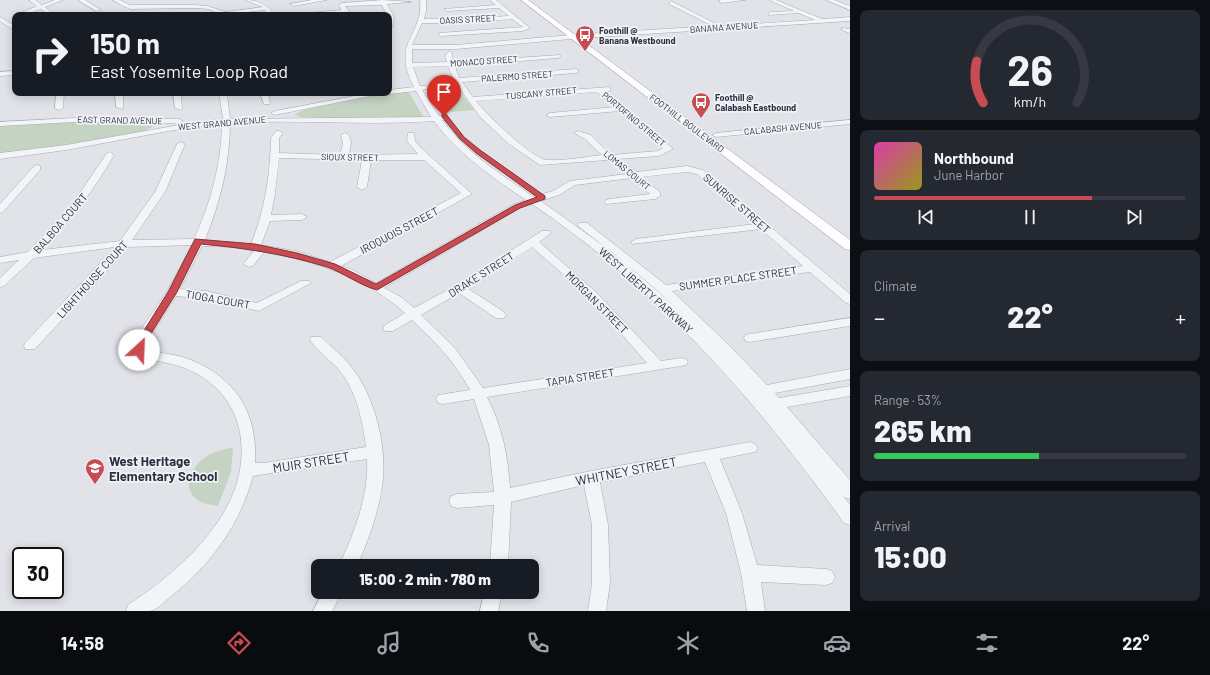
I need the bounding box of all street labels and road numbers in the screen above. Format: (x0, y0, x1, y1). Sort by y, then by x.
street label: OASIS STREET (439, 12, 497, 26)
street label: BANANA AVENUE (689, 19, 759, 35)
street label: MONACO STREET (450, 53, 518, 69)
street label: PALERMO STREET (481, 68, 553, 84)
street label: TUSCANY STREET (505, 84, 577, 102)
street label: PORTOFINO STREET (600, 89, 668, 149)
street label: FOOTHILL BOULEVARD (648, 91, 726, 155)
street label: EAST GRAND AVENUE (77, 114, 163, 126)
street label: WEST GRAND AVENUE (178, 114, 266, 132)
street label: CALABASH AVENUE (743, 119, 823, 137)
street label: LOMAS COURT (601, 148, 653, 192)
street label: SIOUX STREET (321, 151, 379, 163)
street label: SUNRISE STREET (701, 170, 773, 236)
street label: BALBOA COURT (30, 190, 90, 256)
street label: IROQUOIS STREET (358, 204, 440, 256)
street label: LIGHTHOUSE COURT (54, 238, 130, 320)
street label: WEST LIBERTY PARKWAY (596, 244, 696, 336)
street label: DRAKE STREET (446, 249, 516, 299)
street label: SUMMER PLACE STREET (678, 263, 798, 293)
street label: MORGAN STREET (563, 268, 631, 336)
street label: TIOGA COURT (185, 287, 251, 311)
street label: TAPIA STREET (545, 365, 615, 389)
street label: MUIR STREET (271, 448, 351, 476)
street label: WHITNEY STREET (574, 453, 678, 489)

